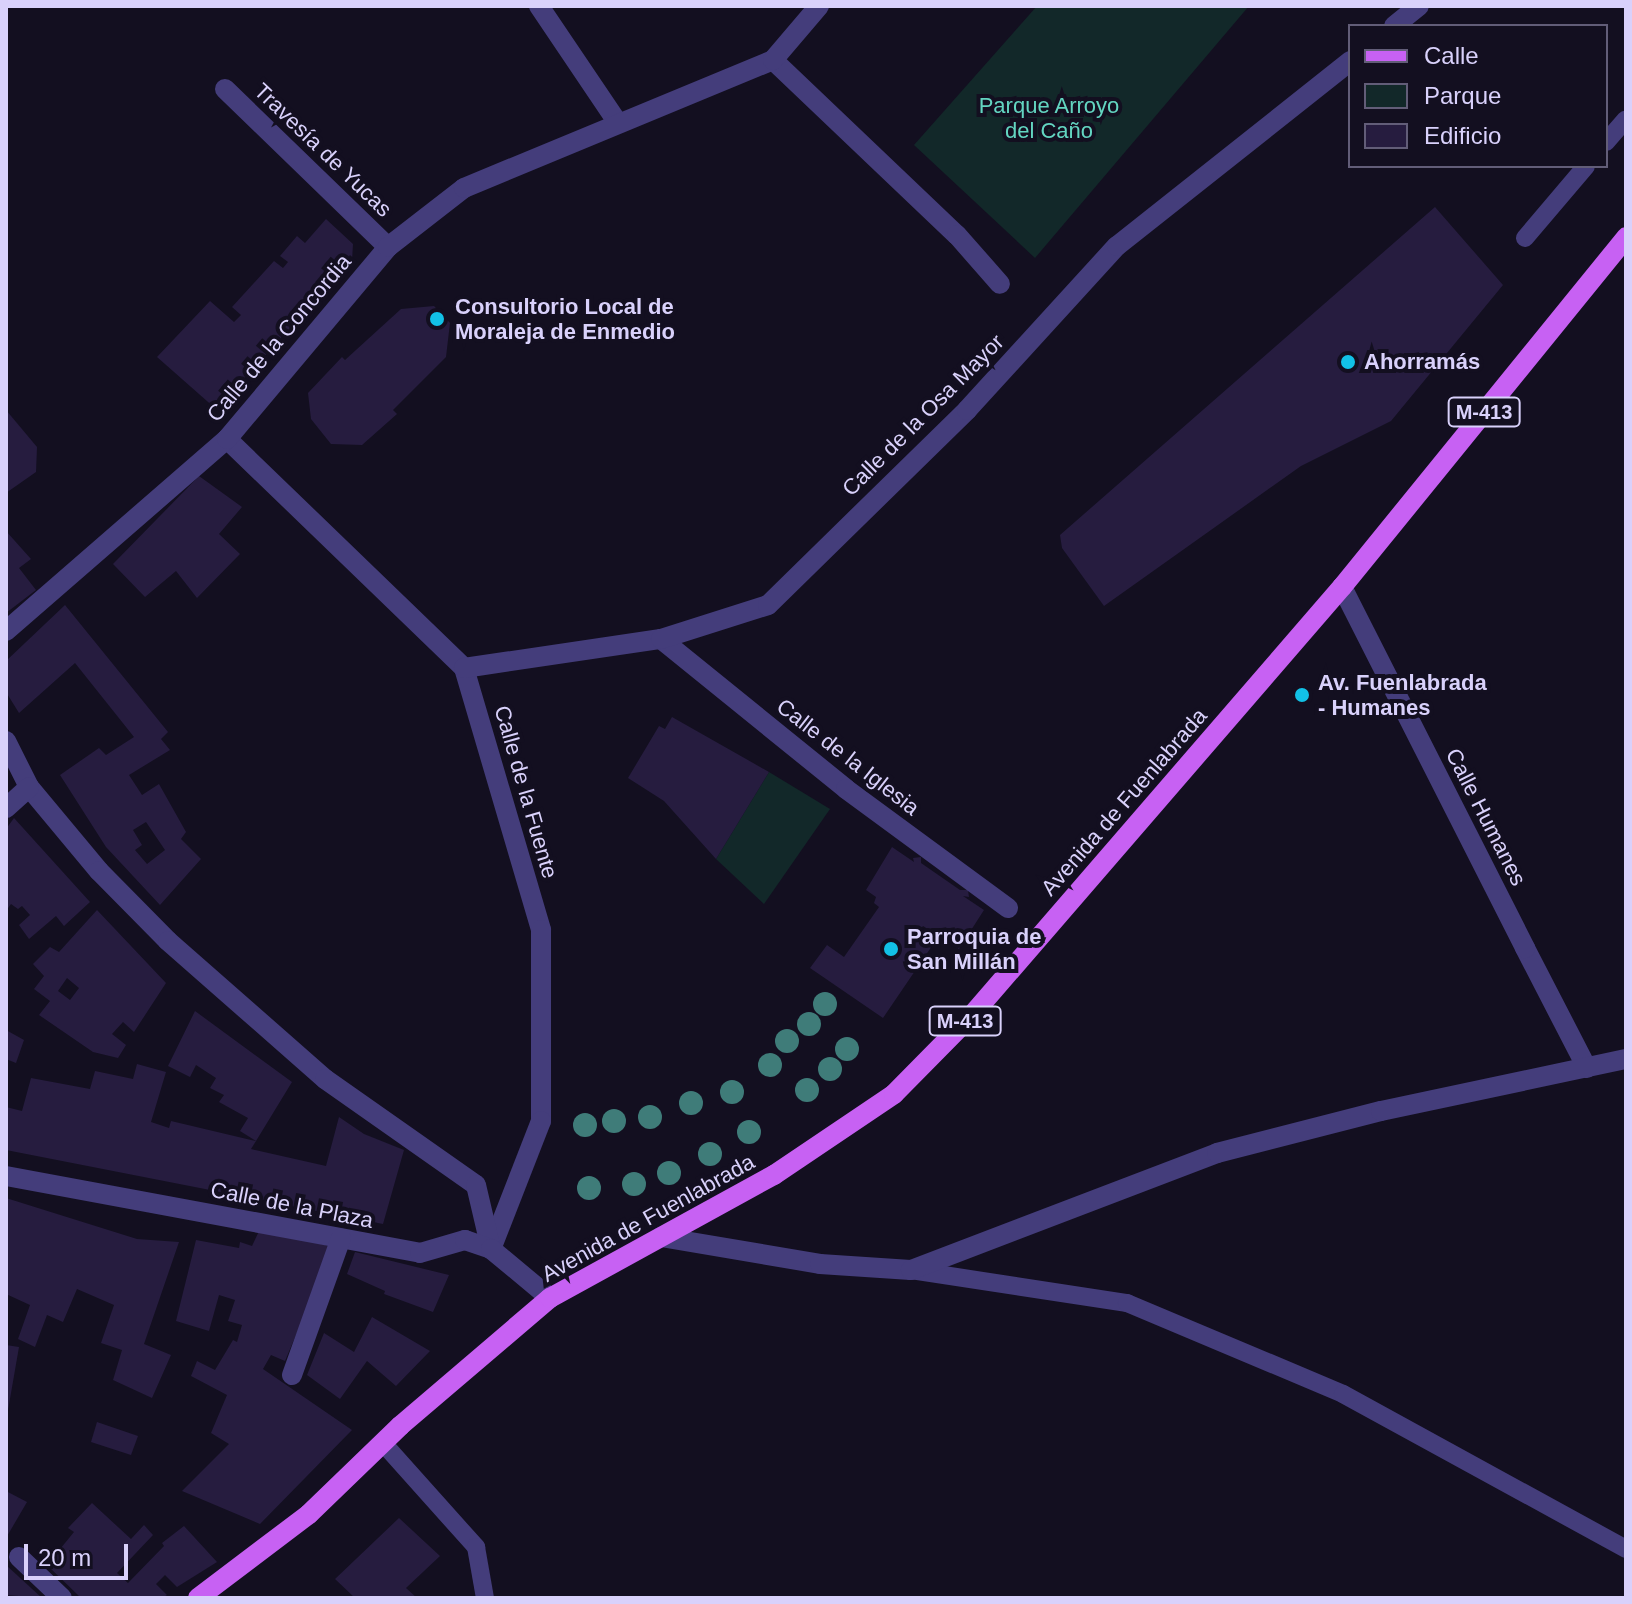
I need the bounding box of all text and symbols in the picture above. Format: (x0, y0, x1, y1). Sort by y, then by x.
legend (1348, 24, 1608, 168)
text: Calle (1424, 42, 1479, 69)
street label: Travesía de Yucas (249, 78, 397, 222)
text: Parque (1424, 82, 1501, 109)
park label: Parque Arroyo del Caño (978, 92, 1120, 144)
text: Edificio (1424, 122, 1501, 149)
street label: Calle de la Concordia (201, 249, 357, 427)
place label: Consultorio Local de Moraleja de Enmedio (455, 293, 675, 344)
marker: Consultorio Local de Moraleja de Enmedio (426, 308, 448, 330)
street label: Calle de la Osa Mayor (837, 329, 1009, 501)
place label: Ahorramás (1364, 349, 1480, 375)
marker: Ahorramás (1339, 353, 1357, 371)
road number: M-413 (1446, 396, 1522, 428)
place label: Av. Fuenlabrada - Humanes (1318, 669, 1487, 720)
marker: Av. Fuenlabrada - Humanes (1293, 686, 1311, 704)
street label: Calle de la Iglesia (771, 693, 925, 821)
street label: Calle de la Fuente (489, 703, 563, 881)
street label: Avenida de Fuenlabrada (1036, 703, 1212, 901)
street label: Calle Humanes (1440, 744, 1532, 890)
place label: Parroquia de San Millán (907, 923, 1041, 974)
marker: Parroquia de San Millán (882, 940, 900, 958)
road number: M-413 (927, 1005, 1003, 1037)
street label: Avenida de Fuenlabrada (537, 1148, 759, 1288)
street label: Calle de la Plaza (208, 1176, 376, 1234)
scale bar (28, 1528, 132, 1578)
text: 20 m (38, 1544, 91, 1571)

